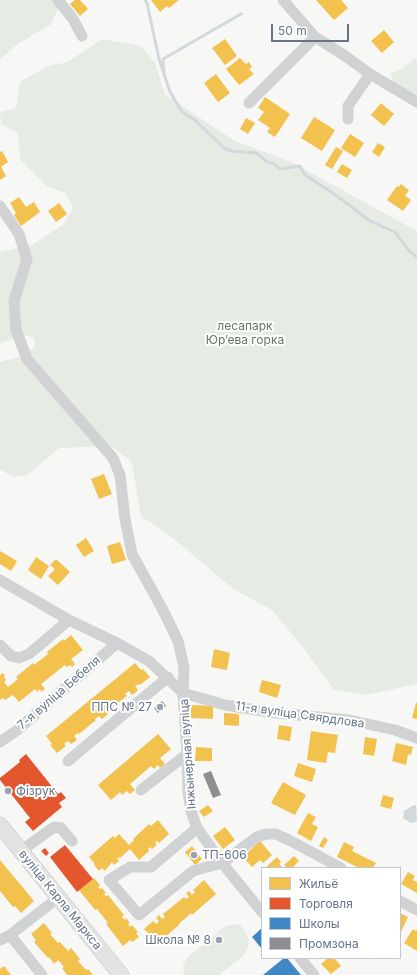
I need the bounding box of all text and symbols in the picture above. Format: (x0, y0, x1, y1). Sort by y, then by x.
scale bar (273, 16, 351, 42)
text: 50 m (278, 23, 307, 38)
park label: лесапарк Юрʼева горка (206, 319, 284, 347)
street label: 7-я вуліца Бебеля (15, 653, 103, 733)
street label: Інжынерная вуліца (177, 698, 199, 810)
street label: 11-я вуліца Свярдлова (235, 699, 365, 731)
place label: ППС № 27 (91, 700, 152, 714)
marker: ППС № 27 (155, 702, 165, 712)
place label: Фізрук (16, 784, 55, 798)
marker: Фізрук (3, 786, 13, 796)
street label: вуліца Карла Маркса (15, 847, 105, 953)
place label: ТП-606 (202, 848, 247, 862)
marker: ТП-606 (189, 850, 199, 860)
legend (261, 867, 401, 959)
text: Жильё (299, 876, 338, 891)
text: Торговля (299, 896, 353, 911)
text: Школы (299, 916, 340, 931)
place label: Школа № 8 (145, 933, 211, 947)
marker: Школа № 8 (214, 935, 224, 945)
text: Промзона (299, 936, 359, 951)

